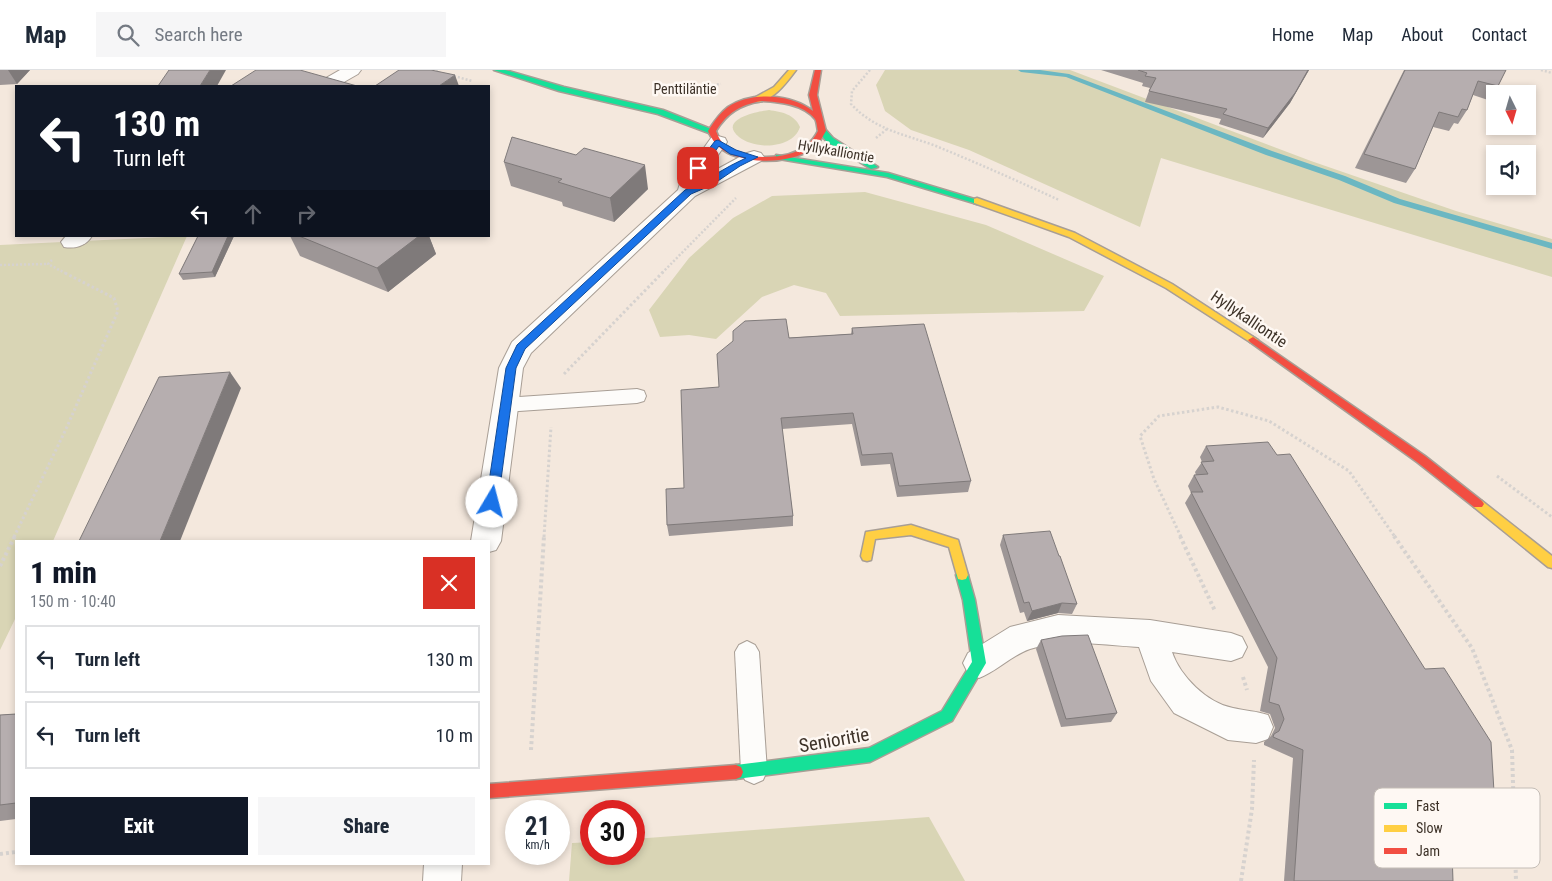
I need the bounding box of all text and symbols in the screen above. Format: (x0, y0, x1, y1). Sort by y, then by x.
search box (96, 12, 446, 57)
text: Map (25, 21, 66, 49)
icon: search (114, 21, 142, 49)
text: Search here (154, 23, 243, 46)
text: Home (1272, 24, 1314, 45)
text: Map (1342, 24, 1373, 45)
text: About (1401, 24, 1443, 45)
text: Contact (1471, 24, 1527, 45)
street label: Penttiläntie (653, 81, 717, 97)
north arrow (1486, 85, 1536, 135)
map controls (1486, 85, 1536, 195)
text: 130 m (113, 104, 200, 145)
icon: left (30, 105, 95, 170)
street label: Hyllykalliontie (797, 136, 876, 166)
button: sound (1486, 145, 1536, 195)
text: Turn left (113, 146, 185, 171)
pin (677, 147, 719, 189)
icon: arrive (684, 154, 712, 182)
icon: left (186, 200, 214, 228)
icon: ahead (239, 200, 267, 228)
icon: right (292, 200, 320, 228)
street label: Hyllykalliontie (1207, 286, 1291, 352)
position arrow (465, 475, 517, 527)
text: 1 min (30, 555, 97, 590)
button: close (423, 557, 475, 609)
text: 150 m · 10:40 (30, 592, 116, 611)
icon: left (32, 645, 60, 673)
text: Turn left (75, 648, 140, 671)
text: 130 m (426, 648, 473, 671)
icon: left (32, 721, 60, 749)
street label: Senioritie (797, 723, 871, 757)
text: Turn left (75, 724, 140, 747)
text: 10 m (436, 724, 473, 747)
legend (1374, 788, 1540, 868)
button: Exit (30, 797, 248, 855)
button: Share (258, 797, 475, 855)
text: Fast (1416, 798, 1440, 814)
speed limit sign: 30 (580, 800, 645, 865)
text: 21 (525, 812, 550, 841)
text: Slow (1416, 820, 1443, 836)
text: km/h (525, 838, 550, 852)
text: Jam (1416, 843, 1440, 859)

